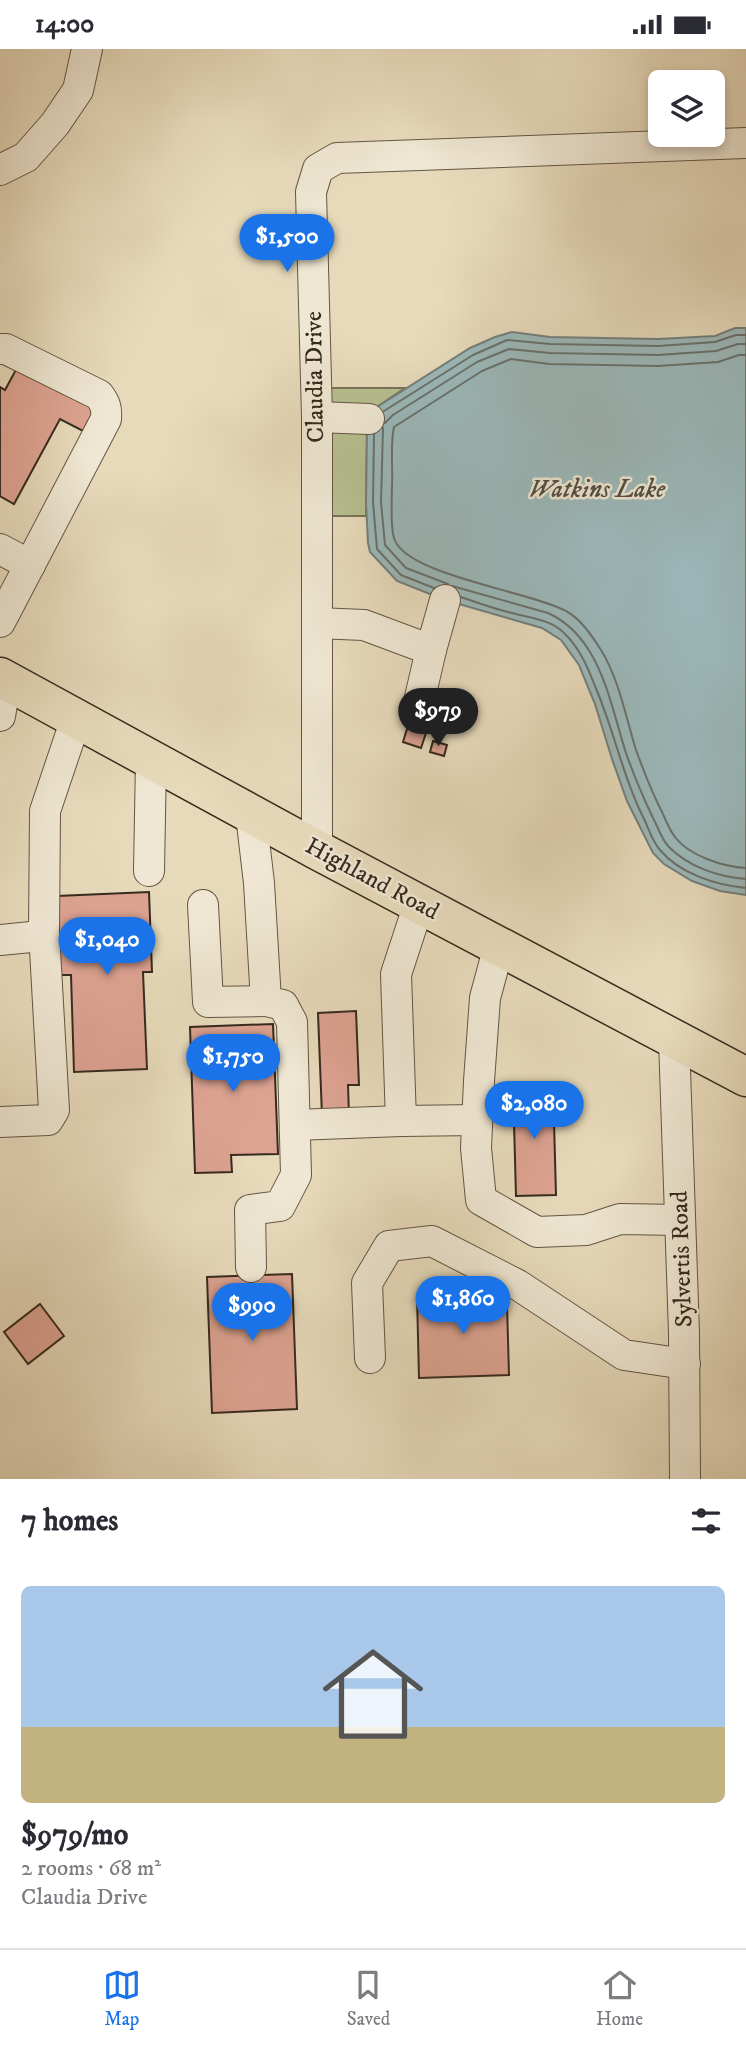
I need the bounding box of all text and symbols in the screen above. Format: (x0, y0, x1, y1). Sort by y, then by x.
text: 14:00 (35, 8, 94, 41)
map controls (648, 70, 725, 147)
button: layers (648, 70, 725, 147)
pin: $1,500 (230, 215, 344, 274)
text: $1,500 (255, 222, 319, 251)
street label: Claudia Drive (299, 311, 331, 443)
water label: Watkins Lake (529, 473, 666, 506)
pin: $979 (397, 689, 479, 748)
text: $979 (414, 696, 462, 725)
street label: Highland Road (300, 831, 444, 927)
pin: $1,040 (50, 918, 164, 977)
text: $1,040 (74, 925, 140, 954)
pin: $1,750 (176, 1035, 290, 1094)
text: $1,750 (202, 1042, 264, 1071)
pin: $2,080 (477, 1081, 591, 1141)
text: $2,080 (501, 1089, 567, 1118)
street label: Sylvertis Road (665, 1190, 699, 1328)
pin: $1,860 (406, 1277, 520, 1336)
pin: $990 (211, 1283, 293, 1343)
text: $1,860 (431, 1284, 495, 1313)
text: $990 (228, 1291, 276, 1320)
icon: filters (687, 1502, 725, 1540)
text: 7 homes (21, 1503, 118, 1540)
icon: home (310, 1631, 436, 1757)
text: $979/mo (21, 1817, 128, 1854)
text: 2 rooms · 68 m² (21, 1854, 161, 1883)
text: Claudia Drive (21, 1883, 147, 1912)
tab: Map (103, 1966, 141, 2031)
tab: Saved (347, 1966, 390, 2031)
tab: Home (596, 1966, 643, 2031)

